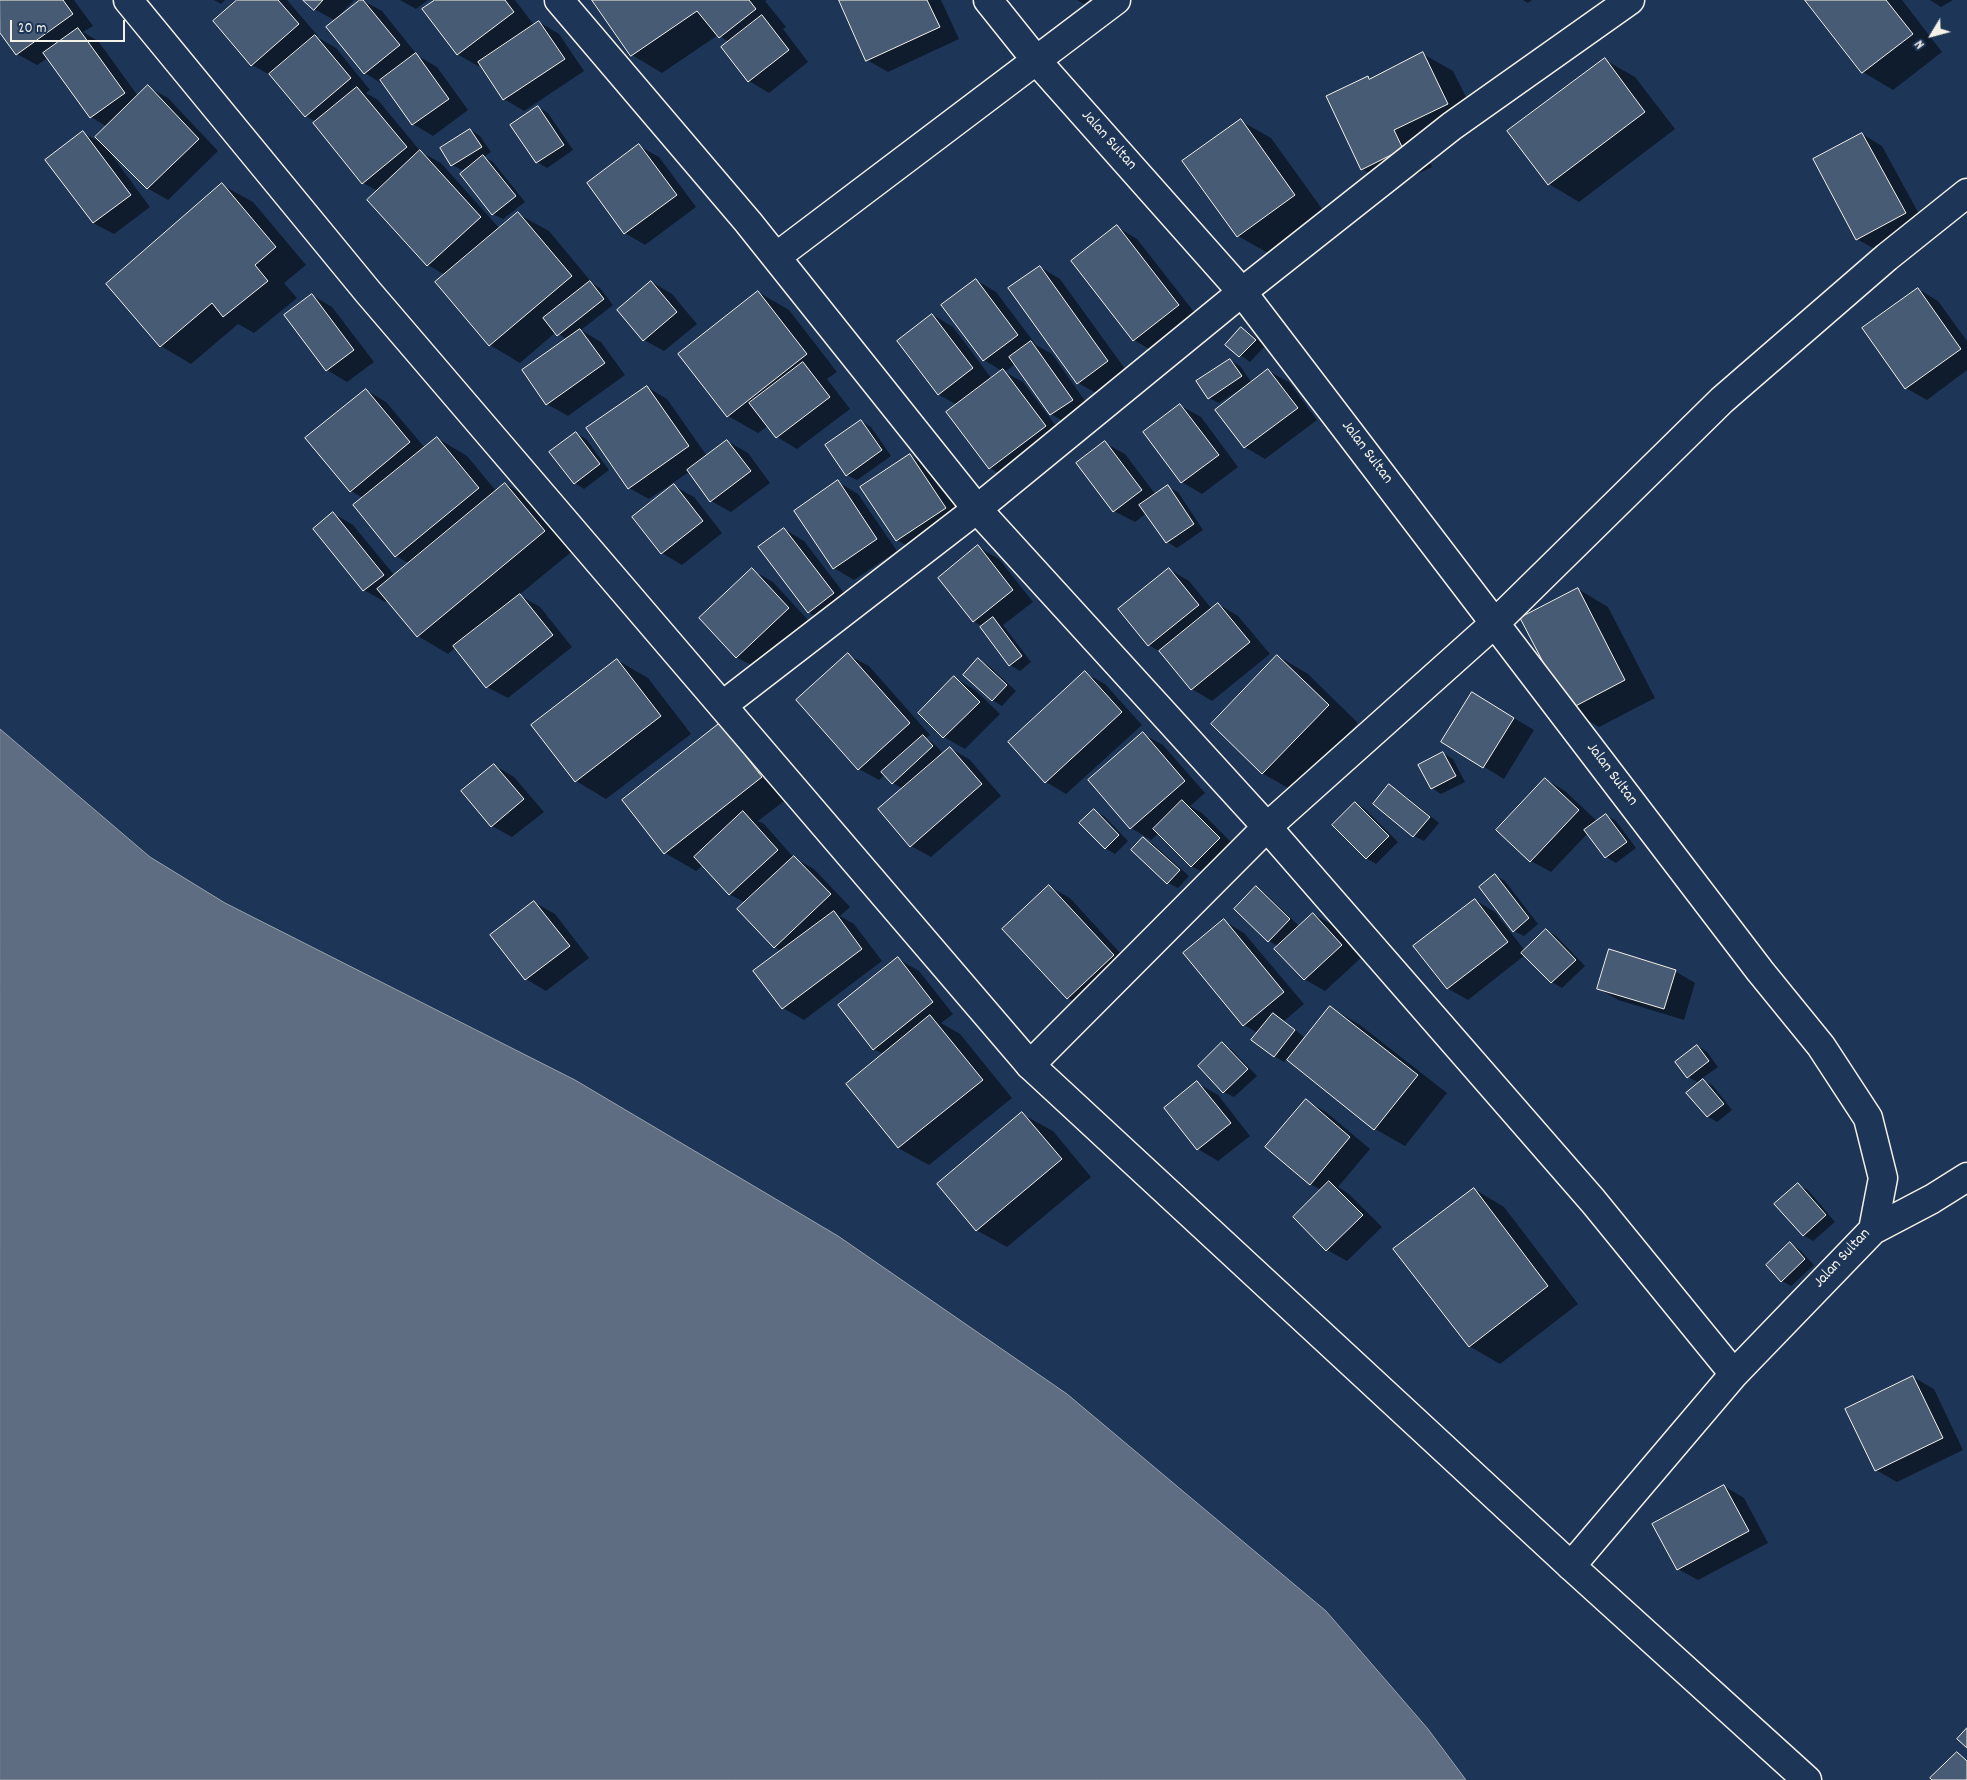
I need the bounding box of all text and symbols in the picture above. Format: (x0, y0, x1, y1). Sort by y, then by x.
scale bar (12, 10, 128, 42)
north arrow (1907, 10, 1957, 60)
text: 20 m (18, 18, 46, 40)
text: N (1910, 35, 1930, 53)
street label: Jalan Sultan (1076, 107, 1140, 175)
street label: Jalan Sultan (1336, 418, 1396, 488)
street label: Jalan Sultan (1581, 740, 1641, 810)
street label: Jalan Sultan (1811, 1225, 1875, 1293)

